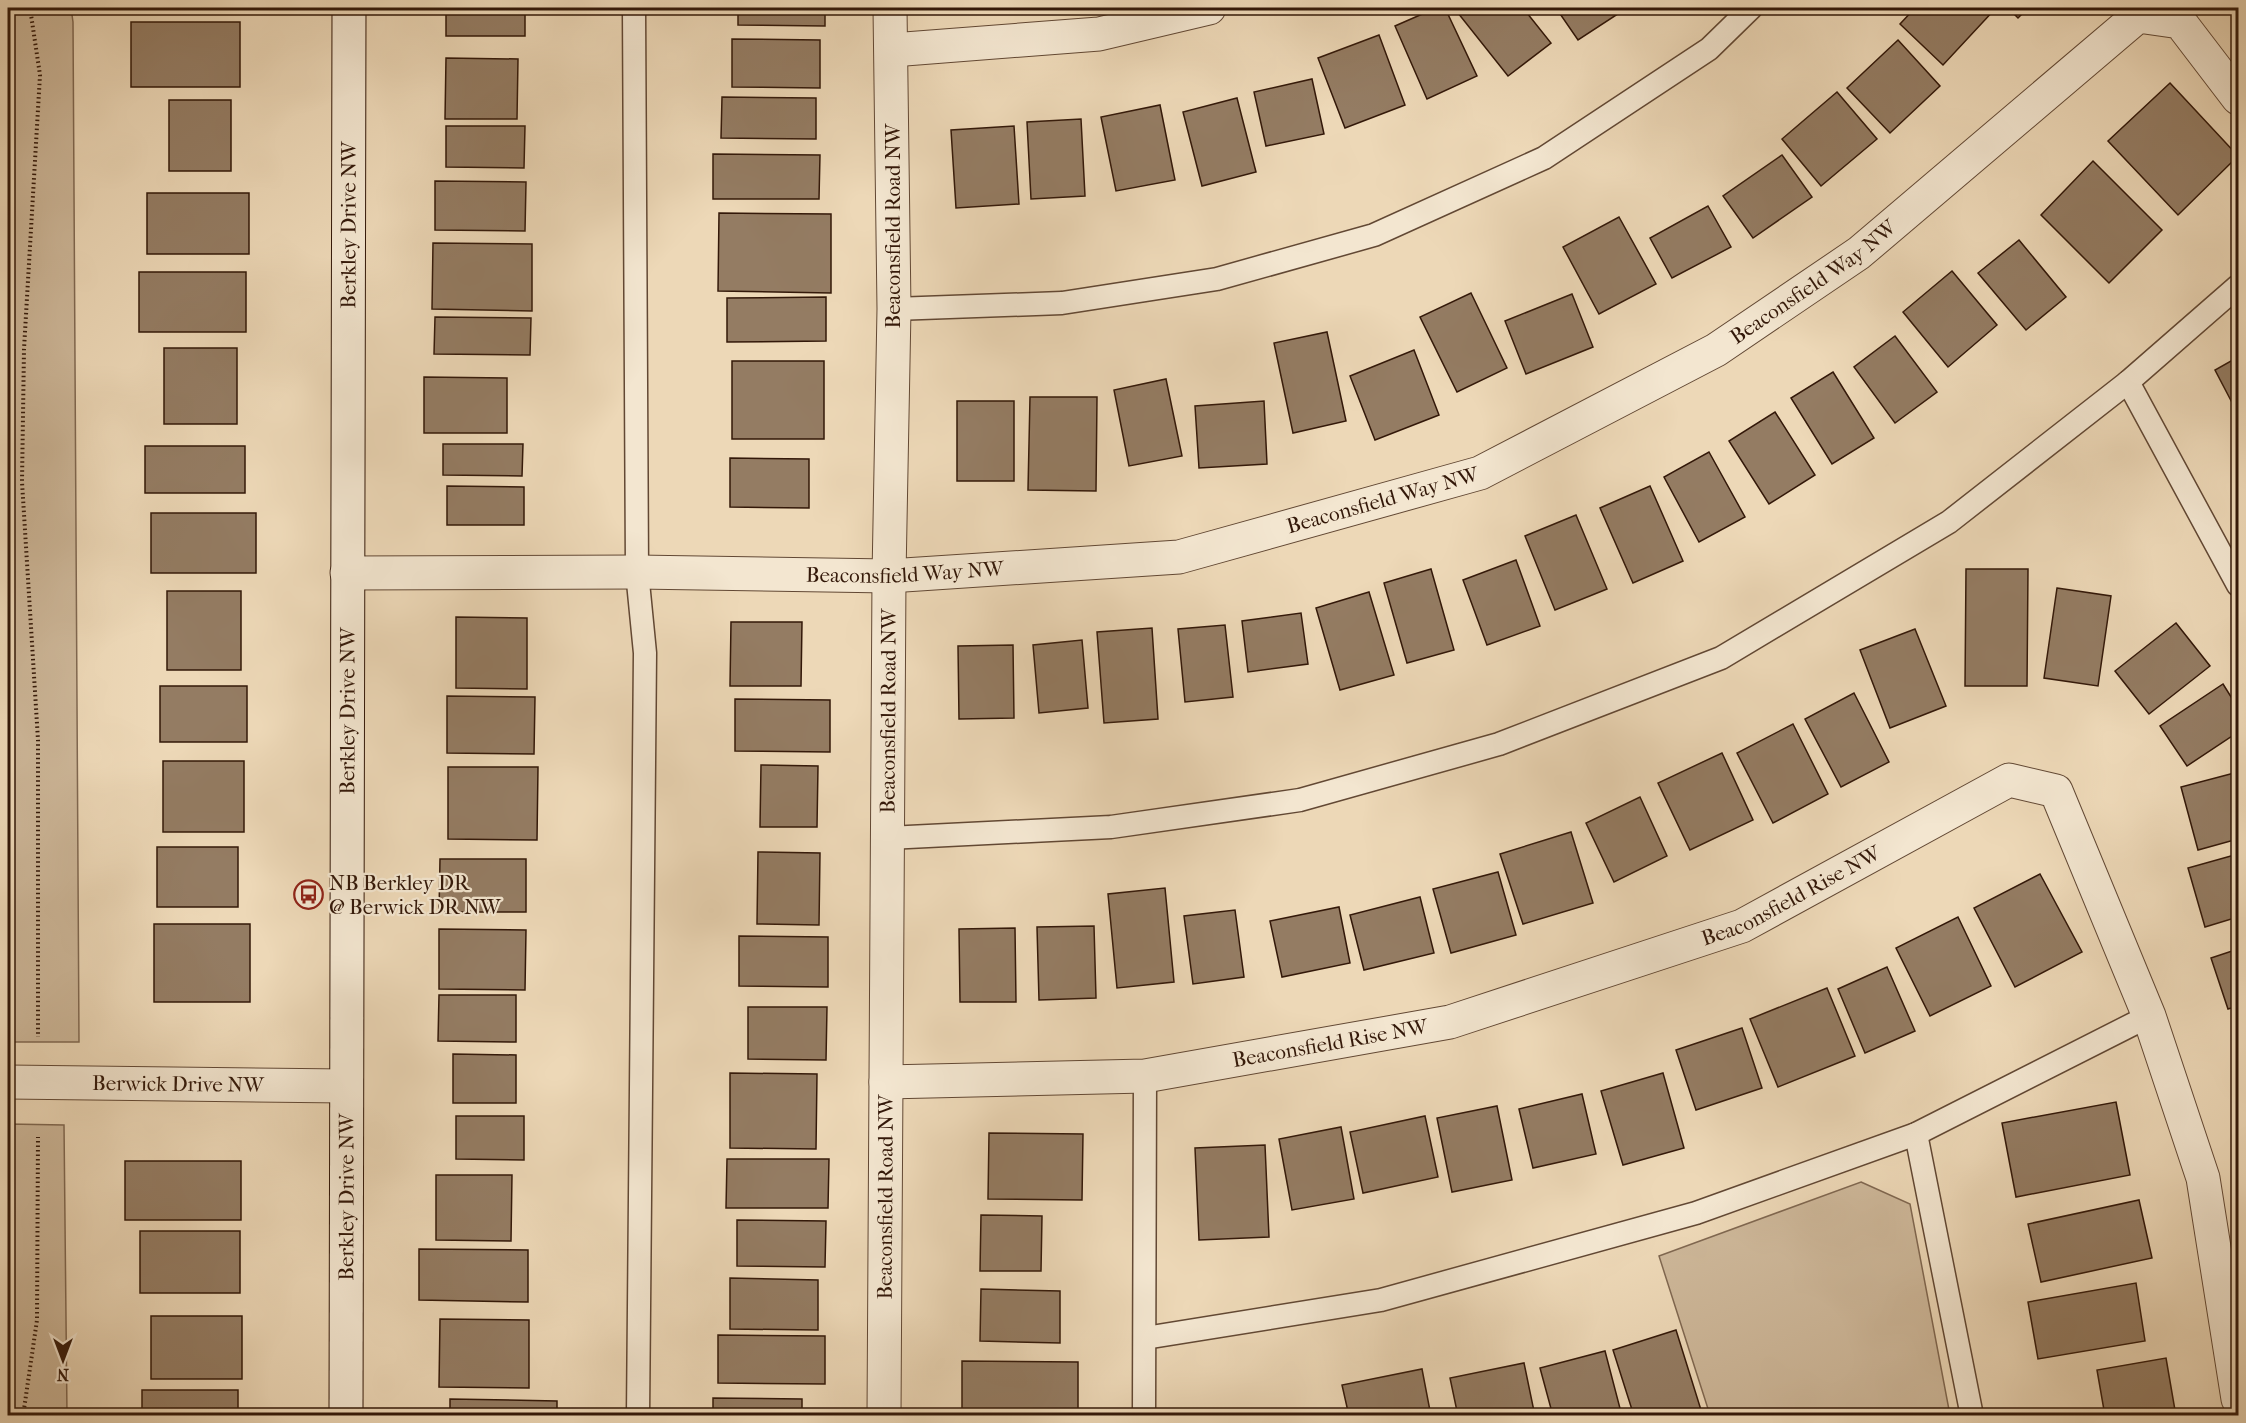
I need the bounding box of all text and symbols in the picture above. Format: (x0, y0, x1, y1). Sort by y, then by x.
street label: Beaconsfield Road NW (881, 122, 905, 328)
street label: Berkley Drive NW (336, 140, 361, 309)
street label: Beaconsfield Way NW (1726, 214, 1902, 349)
street label: Beaconsfield Way NW (1284, 462, 1482, 538)
street label: Beaconsfield Way NW (806, 556, 1006, 588)
street label: Beaconsfield Road NW (876, 607, 901, 814)
street label: Berkley Drive NW (335, 626, 360, 795)
street label: Beaconsfield Rise NW (1698, 840, 1886, 951)
place label: NB Berkley DR @ Berwick DR NW (329, 871, 502, 919)
bus stop icon: NB Berkley DR @ Berwick DR NW (292, 879, 324, 911)
street label: Beaconsfield Rise NW (1231, 1014, 1431, 1072)
street label: Berwick Drive NW (92, 1071, 265, 1097)
street label: Beaconsfield Road NW (873, 1093, 898, 1300)
street label: Berkley Drive NW (334, 1112, 359, 1281)
north arrow (33, 1330, 93, 1390)
text: N (56, 1365, 69, 1384)

